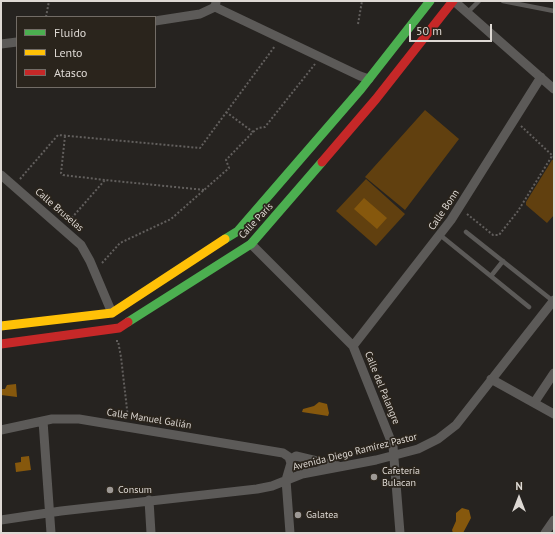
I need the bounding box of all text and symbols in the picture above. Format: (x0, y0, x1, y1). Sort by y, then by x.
legend (16, 16, 156, 88)
scale bar (411, 16, 494, 42)
text: 50 m (416, 23, 442, 38)
text: Fluido (54, 25, 86, 40)
text: Lento (54, 45, 83, 60)
text: Atasco (54, 65, 87, 80)
street label: Calle Bruselas (32, 186, 86, 234)
street label: Calle Bonn (426, 187, 462, 233)
street label: Calle París (236, 201, 276, 241)
street label: Calle del Palangre (362, 350, 402, 426)
street label: Calle Manuel Galián (106, 406, 192, 432)
street label: Avenida Diego Ramírez Pastor (292, 431, 418, 473)
place label: Cafetería Bulacan (382, 465, 420, 488)
marker: Cafetería Bulacan (369, 472, 379, 482)
north arrow (499, 478, 539, 518)
text: N (515, 479, 523, 493)
place label: Consum (118, 484, 152, 496)
marker: Consum (105, 485, 115, 495)
place label: Galatea (306, 509, 338, 521)
marker: Galatea (293, 510, 303, 520)

